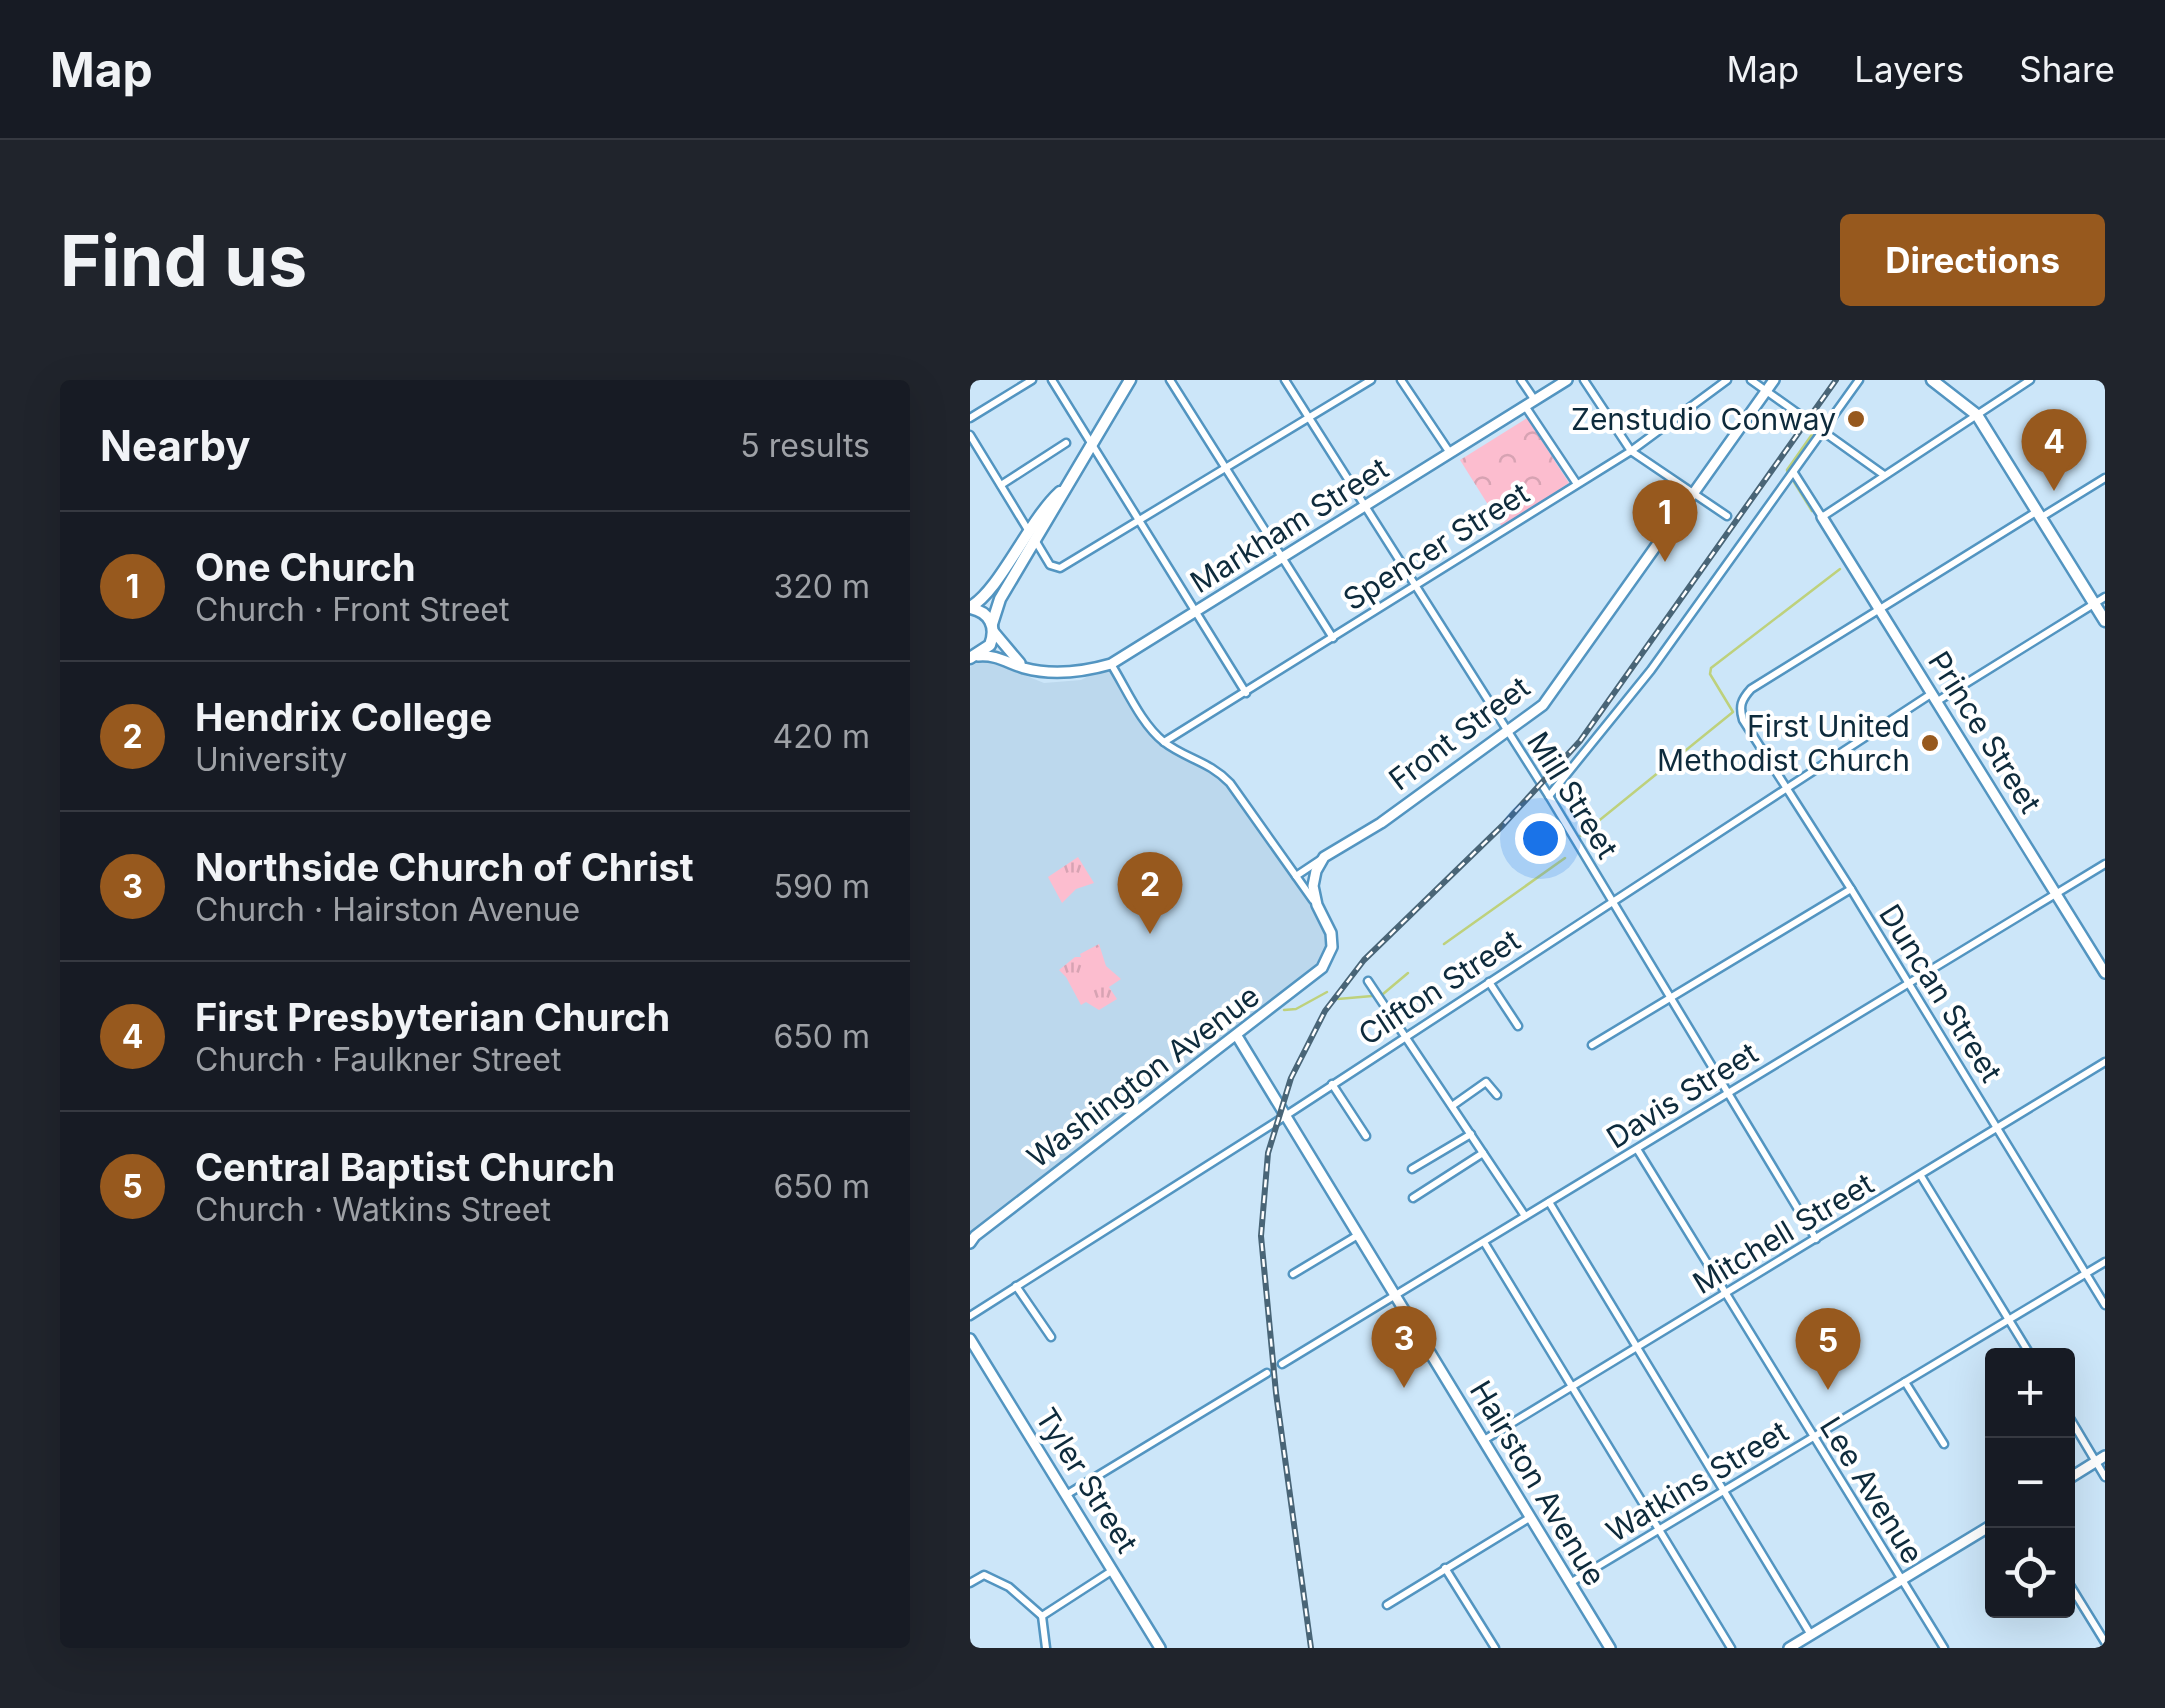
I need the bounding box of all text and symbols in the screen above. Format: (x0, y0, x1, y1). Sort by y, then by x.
text: Map (50, 40, 153, 99)
text: Map (1727, 48, 1799, 90)
text: Layers (1854, 48, 1964, 90)
text: Share (2019, 48, 2115, 90)
button: Directions (1840, 214, 2105, 306)
text: Find us (60, 218, 307, 303)
place label: Zenstudio Conway (1571, 401, 1836, 437)
marker: Zenstudio Conway (1845, 408, 1867, 430)
pin: 4 (2022, 408, 2086, 491)
text: Nearby (100, 420, 251, 471)
text: 5 results (740, 426, 870, 465)
street label: Markham Street (1184, 450, 1395, 600)
street label: Spencer Street (1337, 475, 1536, 617)
pin: 1 (1632, 480, 1698, 562)
text: One Church (195, 544, 416, 590)
text: 1 (126, 567, 139, 606)
text: 320 m (774, 567, 870, 606)
text: Church · Front Street (195, 590, 509, 629)
street label: Prince Street (1921, 645, 2049, 820)
street label: Front Street (1382, 668, 1536, 797)
text: Hendrix College (195, 694, 492, 740)
place label: First United Methodist Church (1657, 708, 1910, 778)
text: 2 (122, 717, 143, 756)
text: 420 m (773, 717, 870, 756)
street label: Mill Street (1520, 725, 1626, 865)
marker: First United Methodist Church (1919, 732, 1941, 754)
text: University (195, 740, 347, 779)
your location (1515, 813, 1566, 864)
text: Northside Church of Christ (195, 844, 694, 890)
pin: 2 (1118, 852, 1182, 934)
text: 3 (122, 867, 143, 906)
text: 590 m (773, 867, 870, 906)
text: Church · Hairston Avenue (195, 890, 580, 929)
street label: Duncan Street (1872, 898, 2010, 1088)
street label: Clifton Street (1352, 921, 1526, 1052)
street label: Washington Avenue (1020, 977, 1266, 1175)
text: First Presbyterian Church (195, 994, 670, 1040)
text: 4 (122, 1017, 143, 1056)
text: 650 m (773, 1017, 870, 1056)
street label: Davis Street (1600, 1034, 1764, 1156)
text: Church · Faulkner Street (195, 1040, 561, 1079)
text: Central Baptist Church (195, 1144, 615, 1190)
street label: Mitchell Street (1686, 1165, 1880, 1301)
text: 5 (122, 1167, 143, 1206)
text: 650 m (773, 1167, 870, 1206)
text: Church · Watkins Street (195, 1190, 551, 1229)
pin: 3 (1372, 1306, 1436, 1388)
pin: 5 (1796, 1308, 1860, 1390)
map controls (1985, 1348, 2075, 1618)
button: + (1985, 1348, 2075, 1438)
street label: Hairston Avenue (1463, 1374, 1613, 1592)
street label: Tyler Street (1028, 1401, 1146, 1559)
street label: Lee Avenue (1813, 1410, 1931, 1570)
street label: Watkins Street (1600, 1413, 1794, 1549)
button: − (1985, 1438, 2075, 1528)
button: locate (1985, 1528, 2075, 1618)

